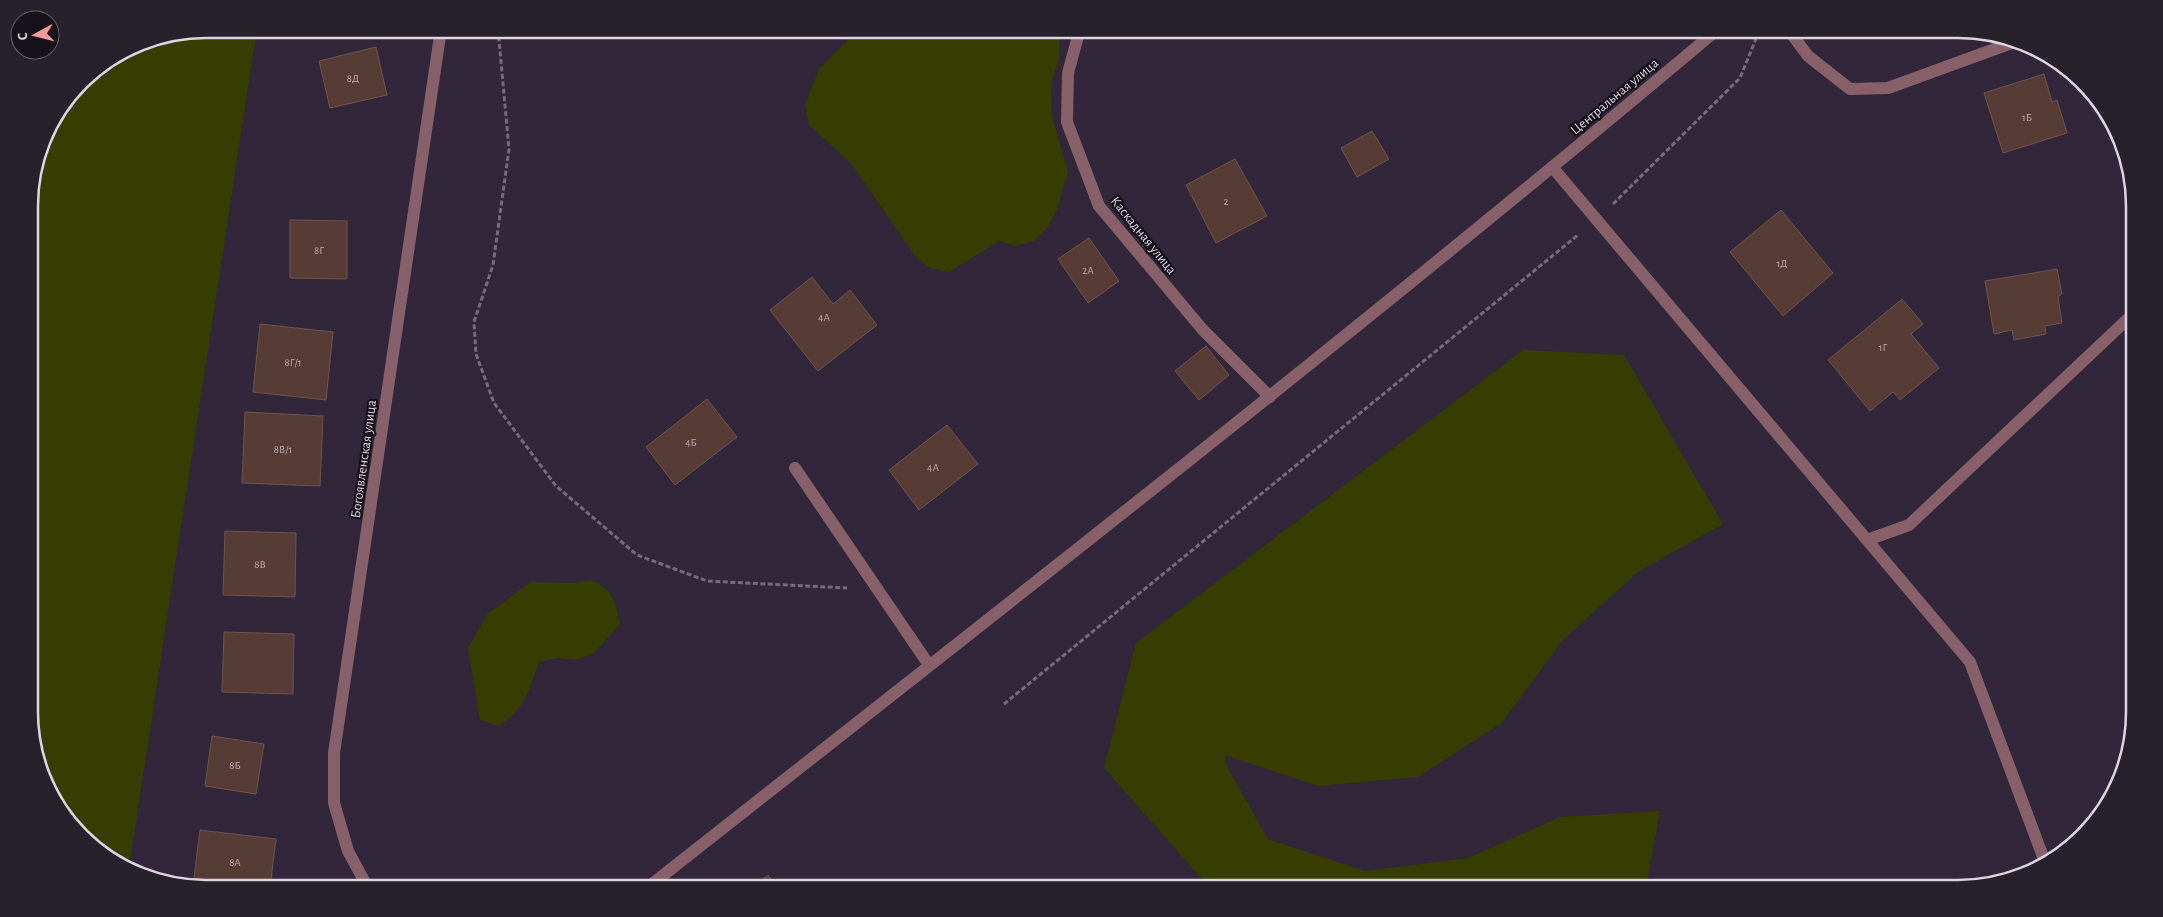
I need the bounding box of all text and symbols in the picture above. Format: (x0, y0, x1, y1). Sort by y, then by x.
north arrow (10, 10, 60, 60)
text: С (16, 32, 31, 41)
street label: Центральная улица (1568, 56, 1662, 138)
house number: 8Д (347, 73, 359, 84)
house number: 1Б (2022, 112, 2032, 123)
street label: Каскадная улица (1108, 194, 1179, 278)
house number: 2 (1223, 196, 1229, 207)
house number: 8Г (314, 245, 324, 256)
house number: 1Д (1777, 258, 1787, 269)
house number: 2А (1082, 265, 1094, 276)
house number: 4А (818, 312, 830, 323)
house number: 1Г (1879, 342, 1887, 353)
house number: 8Г/1 (284, 357, 302, 368)
street label: Богоявленская улица (349, 399, 379, 519)
house number: 4Б (685, 437, 697, 448)
house number: 8В/1 (274, 444, 292, 455)
house number: 4А (927, 462, 939, 473)
house number: 8В (254, 559, 266, 570)
house number: 8Б (229, 760, 241, 771)
house number: 8А (229, 857, 241, 868)

